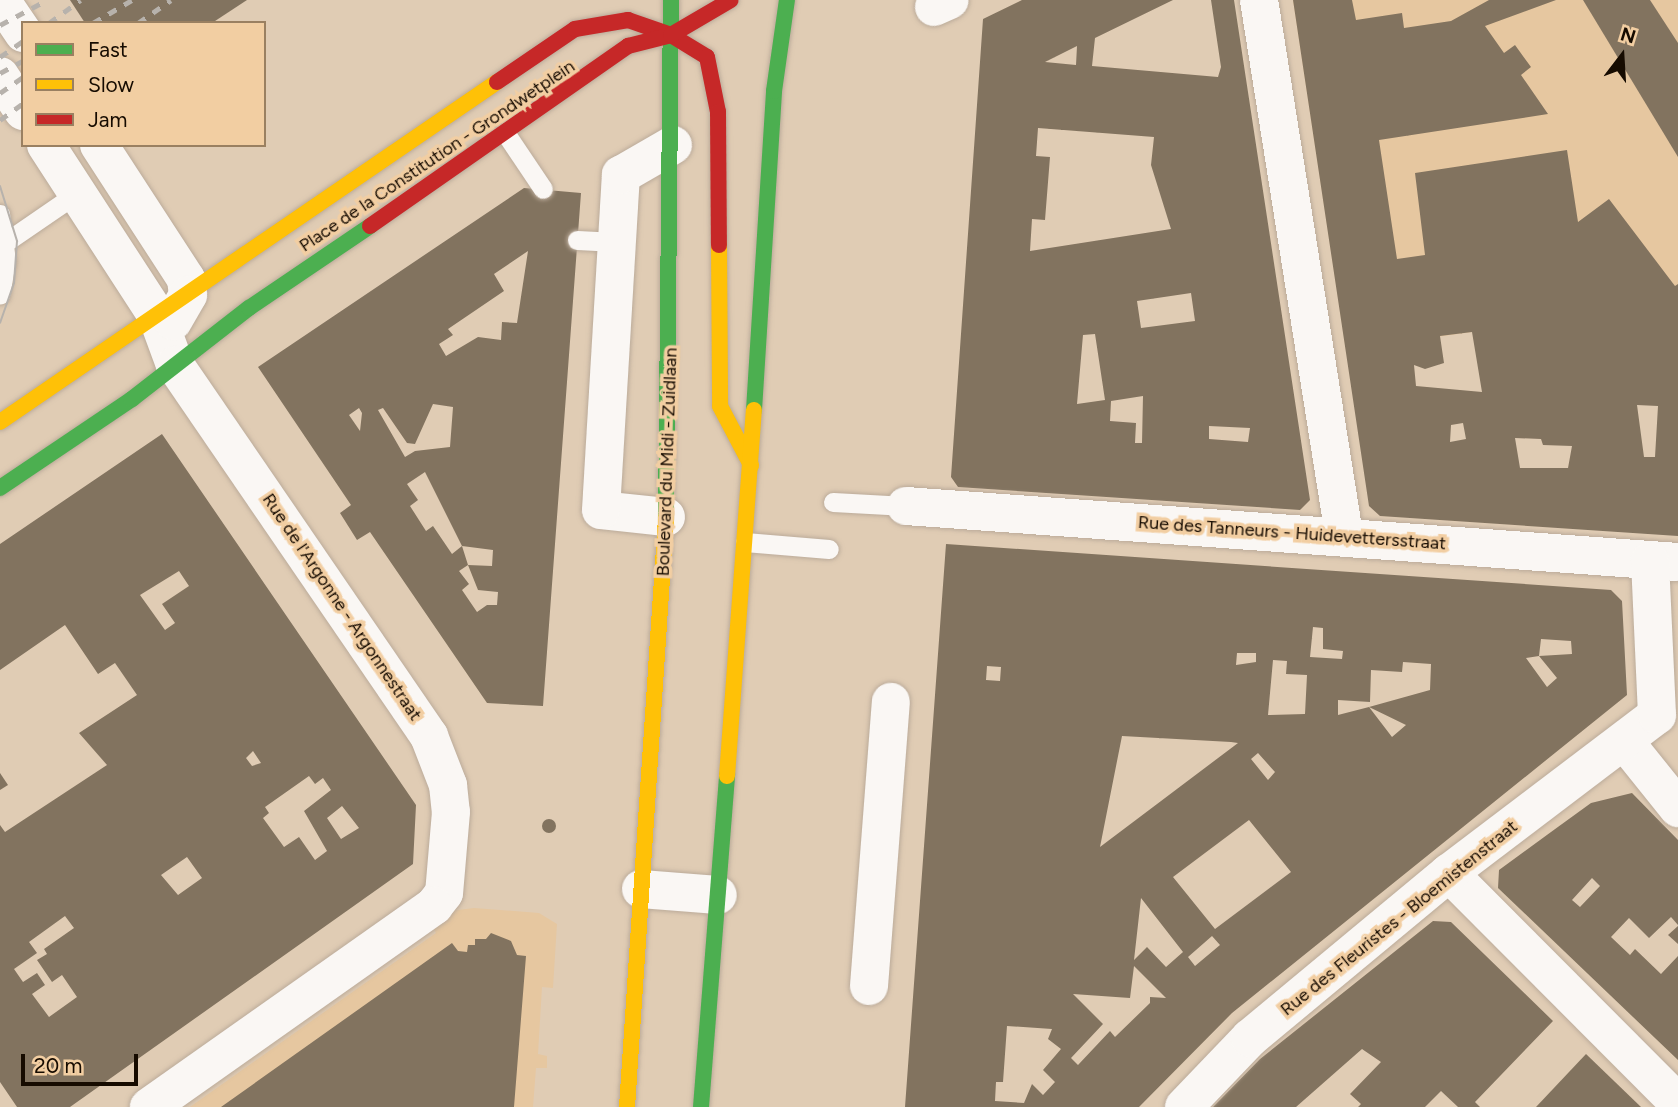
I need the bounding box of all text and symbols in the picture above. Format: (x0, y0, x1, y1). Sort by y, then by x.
legend (21, 21, 266, 147)
north arrow (1587, 21, 1657, 91)
text: N (1618, 22, 1639, 49)
text: Fast (88, 37, 128, 62)
street label: Place de la Constitution - Grondwetplein (295, 55, 579, 257)
text: Slow (88, 72, 134, 97)
text: Jam (88, 107, 127, 132)
street label: Boulevard du Midi - Zuidlaan (652, 347, 682, 577)
street label: Rue de l'Argonne - Argonnestraat (258, 489, 426, 725)
street label: Rue des Tanneurs - Huidevettersstraat (1137, 511, 1447, 555)
street label: Rue des Fleuristes - Bloemistenstraat (1276, 816, 1522, 1020)
scale bar (24, 1040, 142, 1084)
text: 20 m (34, 1053, 82, 1078)

